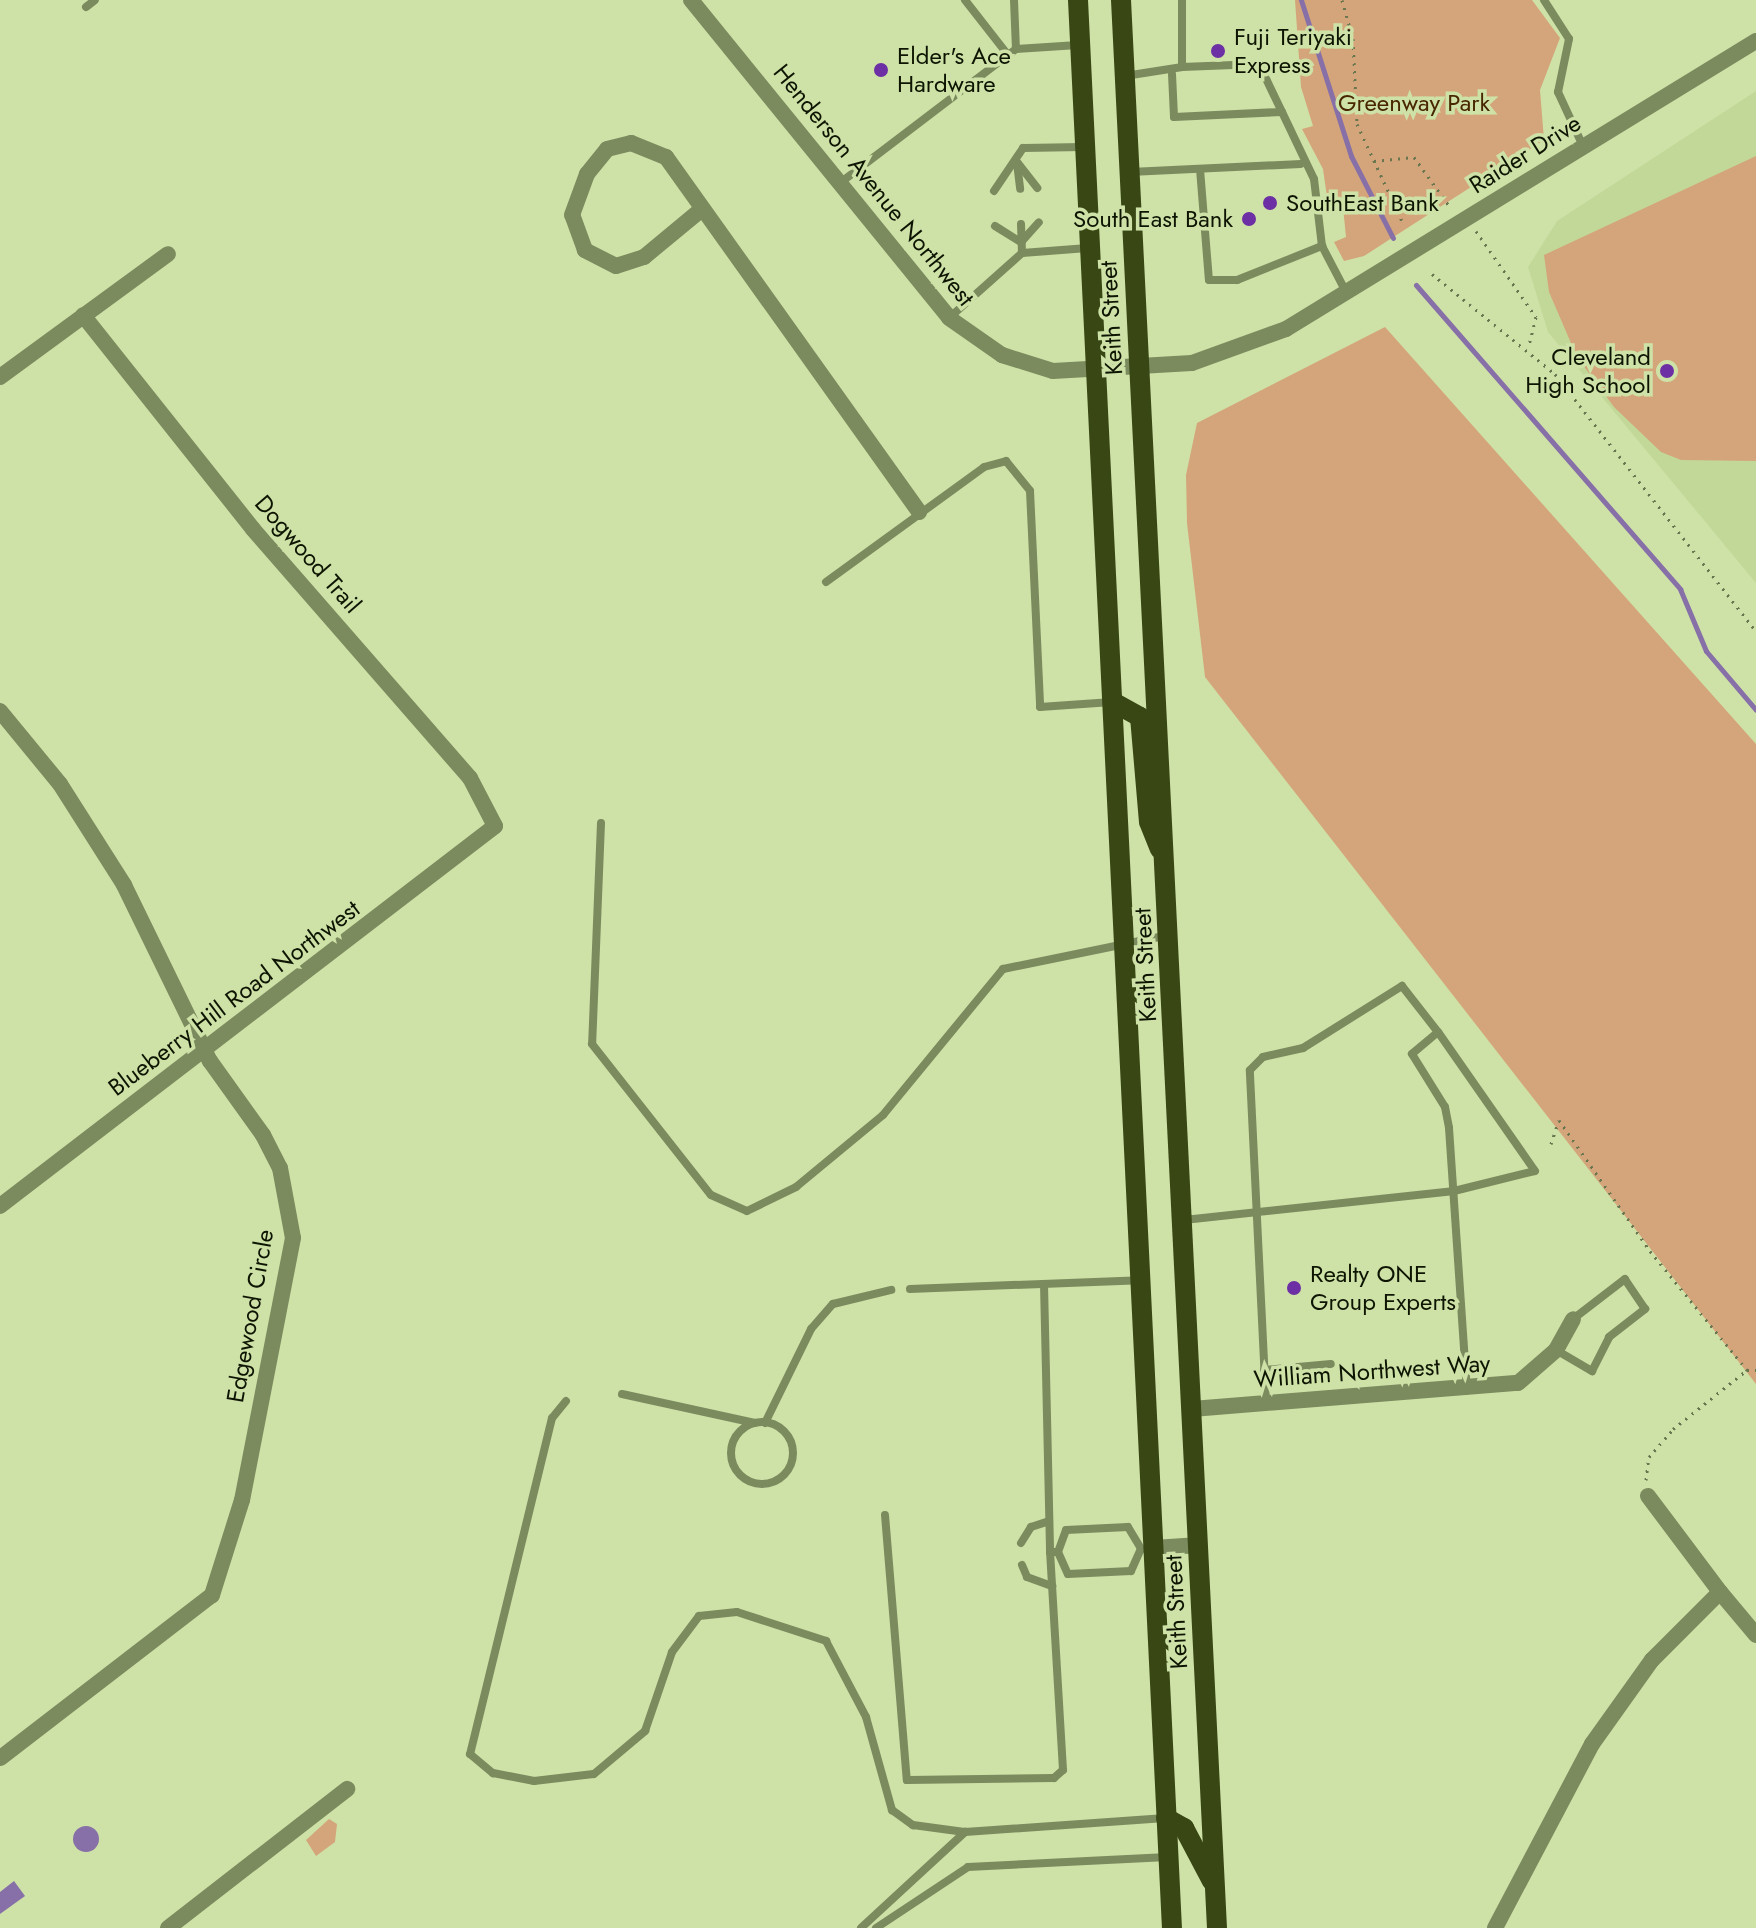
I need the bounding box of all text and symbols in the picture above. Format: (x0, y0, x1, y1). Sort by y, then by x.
place label: Fuji Teriyaki Express (1234, 23, 1352, 79)
place label: Elder's Ace Hardware (897, 42, 1011, 98)
marker: Fuji Teriyaki Express (1209, 42, 1227, 60)
street label: Henderson Avenue Northwest (768, 58, 980, 312)
marker: Elder's Ace Hardware (872, 61, 890, 79)
park label: Greenway Park (1338, 89, 1490, 117)
street label: Raider Drive (1464, 108, 1586, 200)
place label: SouthEast Bank (1286, 189, 1439, 217)
marker: SouthEast Bank (1261, 194, 1279, 212)
place label: South East Bank (1073, 205, 1233, 233)
marker: South East Bank (1240, 210, 1258, 228)
street label: Keith Street (1094, 260, 1128, 376)
place label: Cleveland High School (1525, 343, 1651, 399)
marker: Cleveland High School (1658, 362, 1676, 380)
street label: Dogwood Trail (249, 489, 367, 619)
street label: Blueberry Hill Road Northwest (103, 894, 365, 1102)
street label: Keith Street (1128, 907, 1162, 1023)
street label: Edgewood Circle (221, 1227, 279, 1405)
place label: Realty ONE Group Experts (1310, 1260, 1456, 1316)
marker: Realty ONE Group Experts (1285, 1279, 1303, 1297)
street label: William Northwest Way (1253, 1348, 1491, 1394)
street label: Keith Street (1159, 1554, 1193, 1670)

